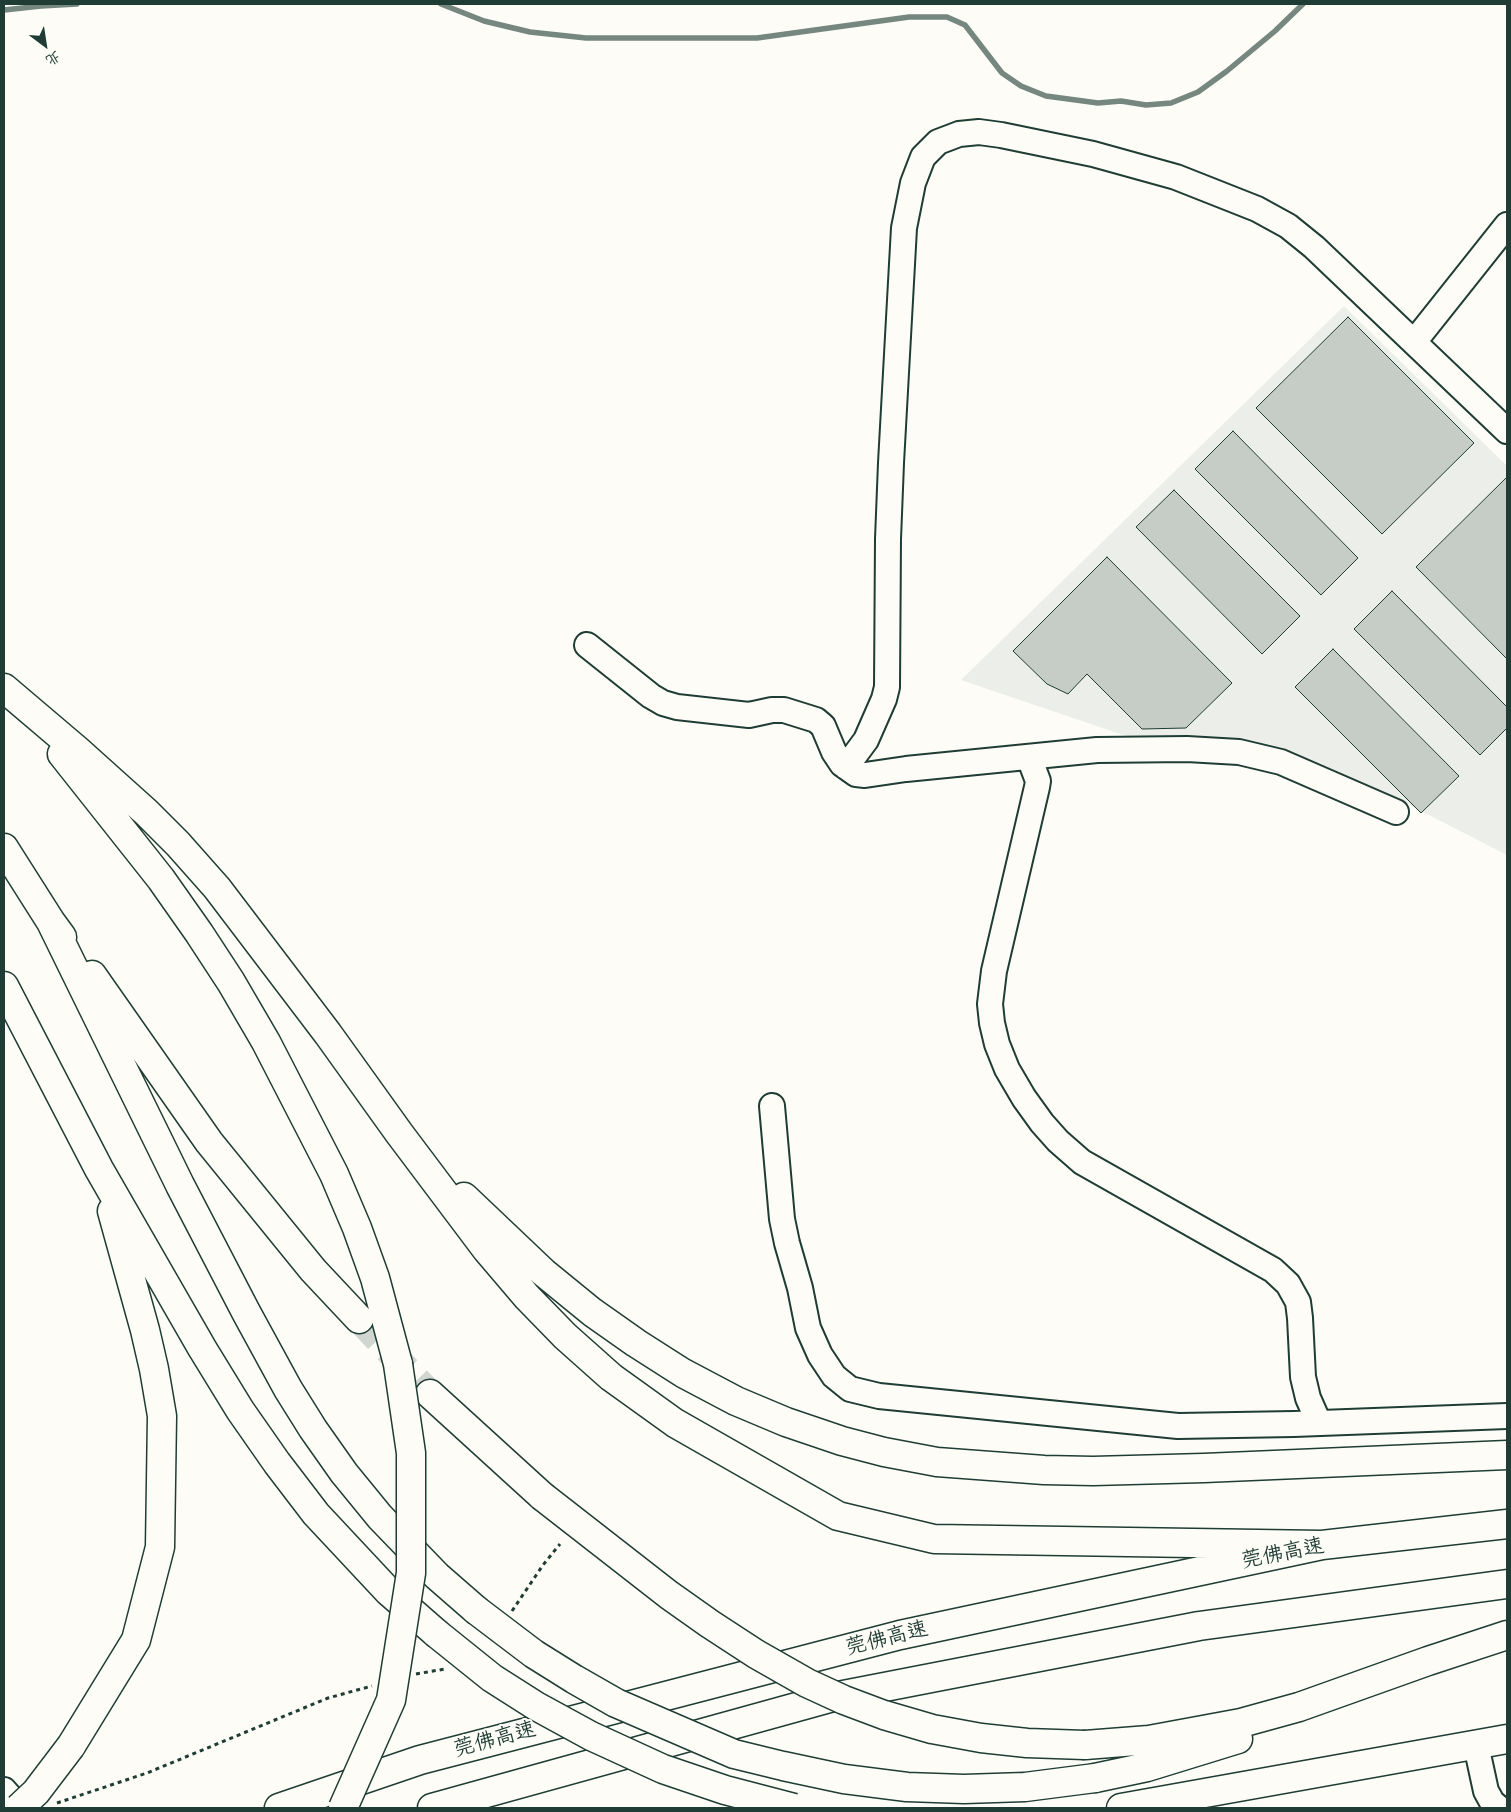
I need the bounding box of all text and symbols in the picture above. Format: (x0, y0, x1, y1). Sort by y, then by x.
north arrow (20, 20, 70, 70)
text: 北 (43, 47, 63, 69)
street label: 莞佛高速 (1239, 1534, 1327, 1574)
street label: 莞佛高速 (843, 1617, 931, 1661)
street label: 莞佛高速 (451, 1717, 539, 1763)

